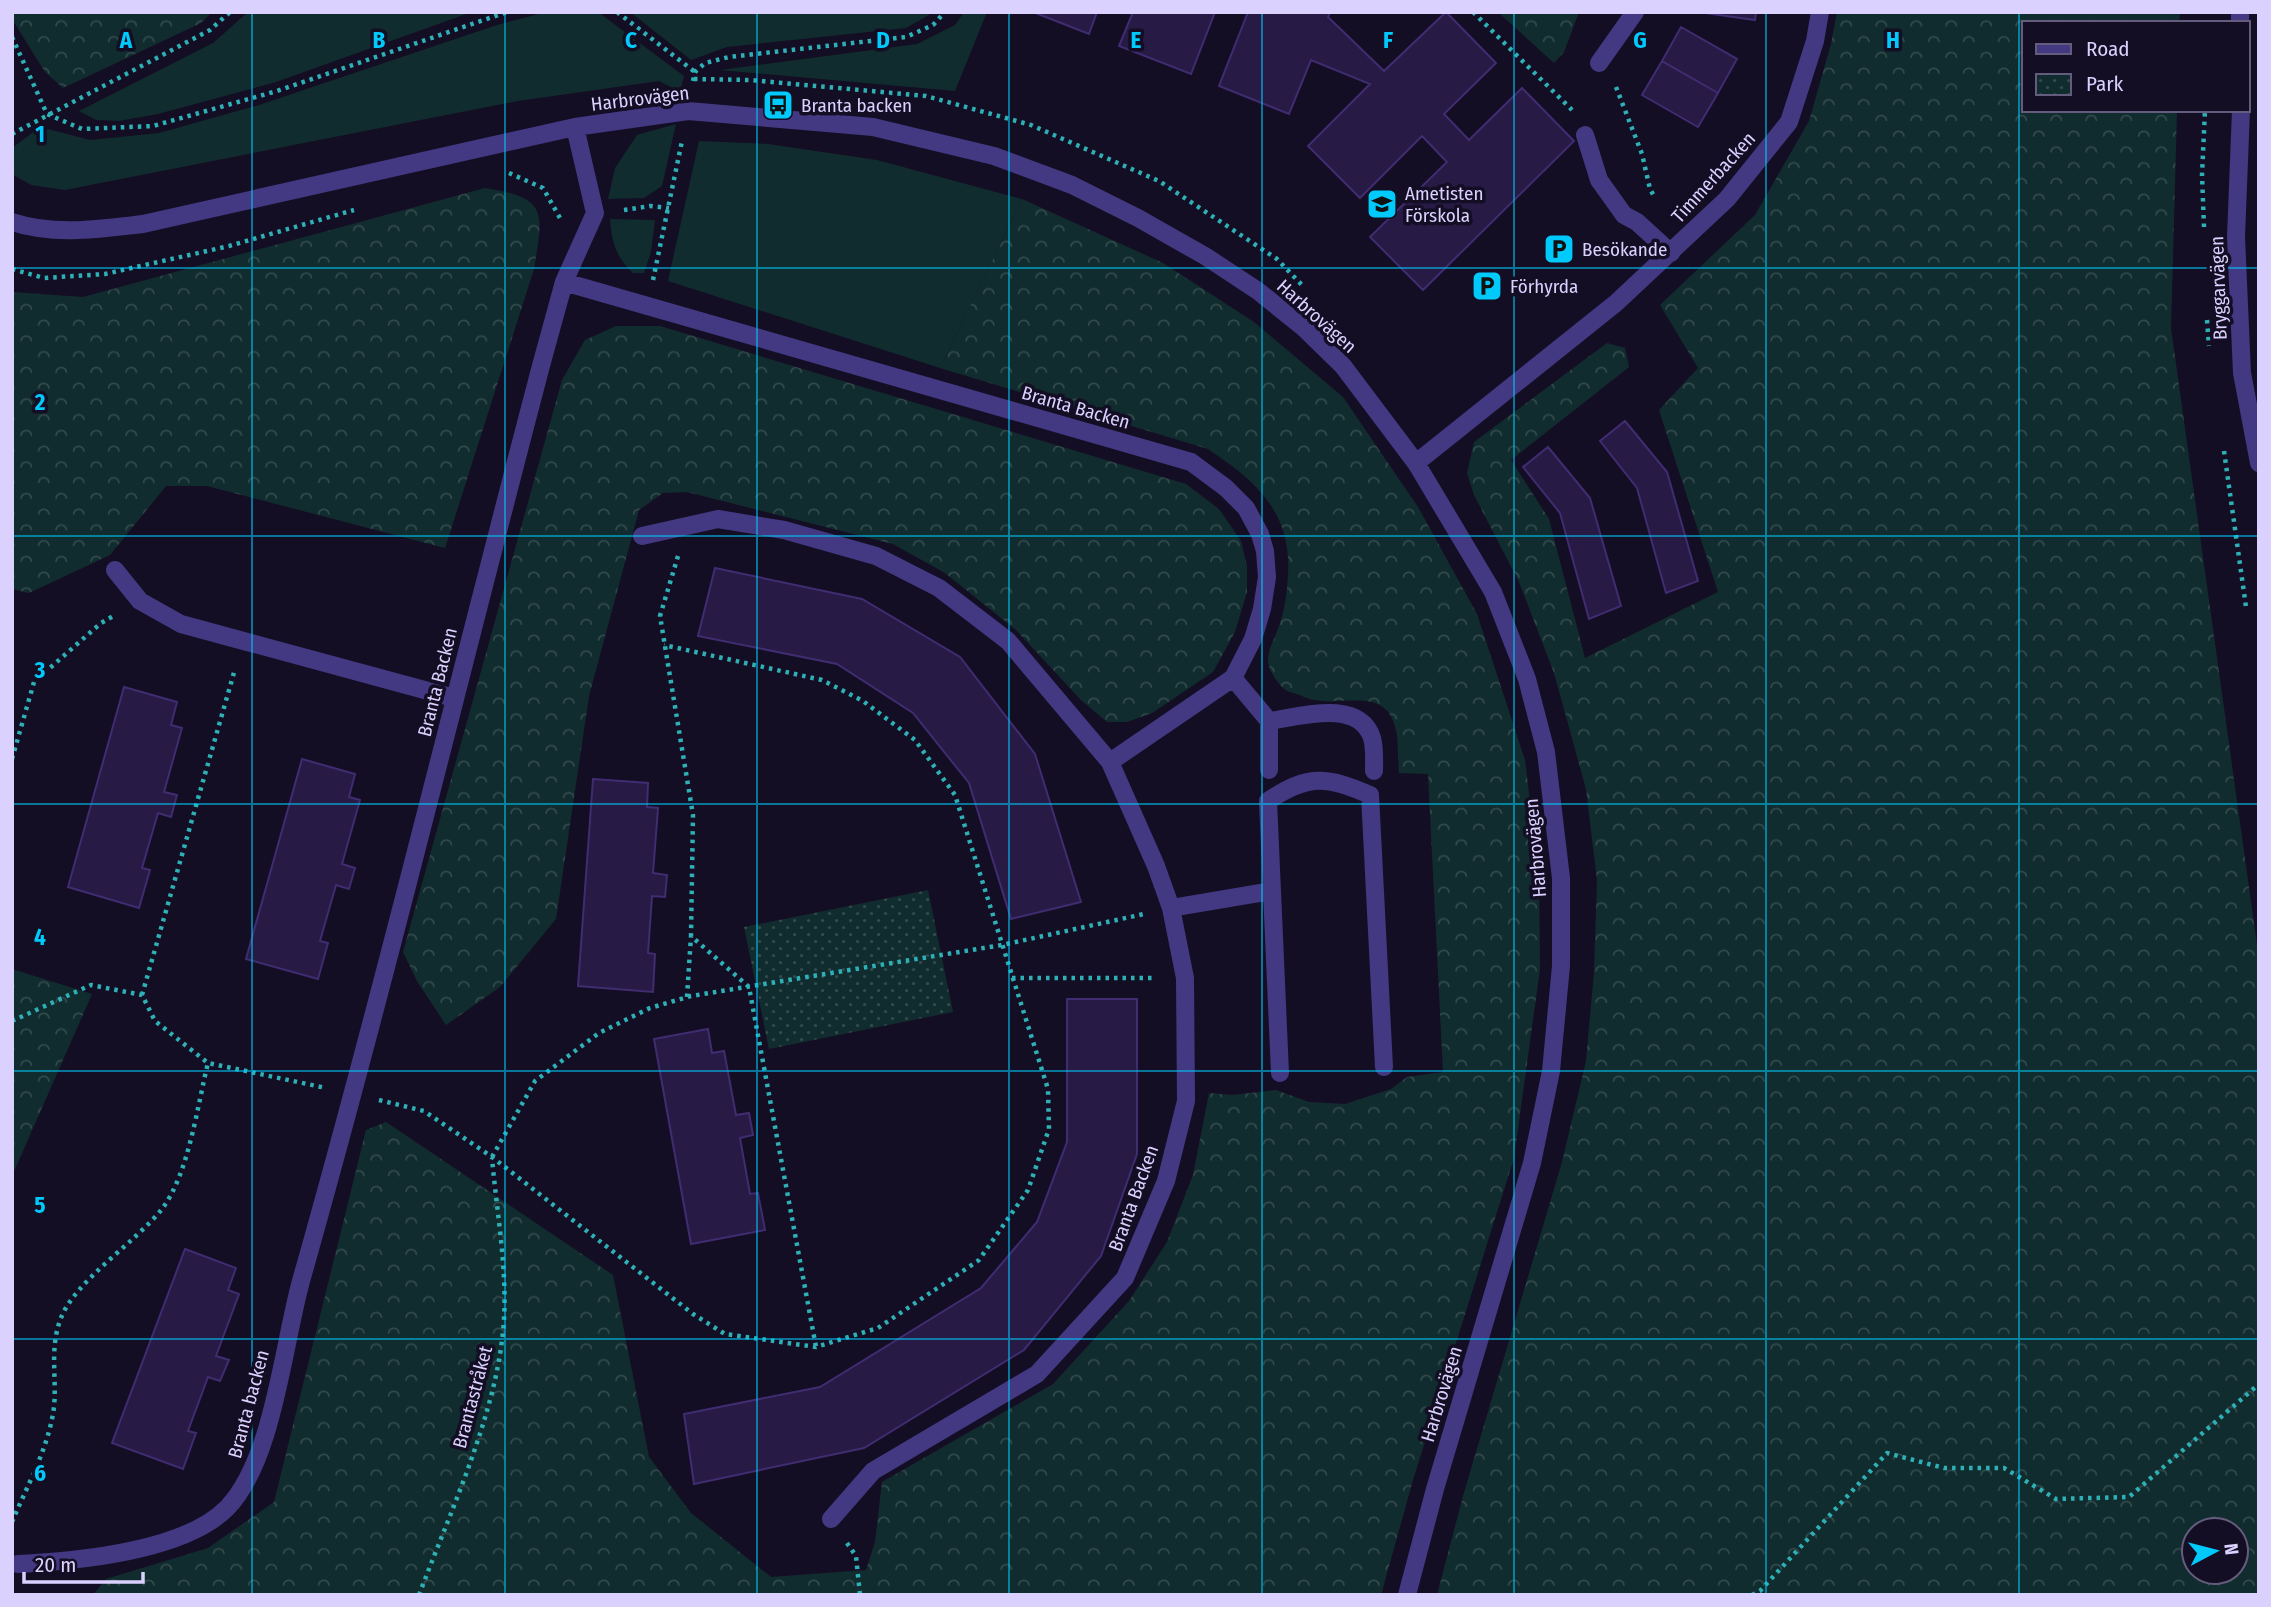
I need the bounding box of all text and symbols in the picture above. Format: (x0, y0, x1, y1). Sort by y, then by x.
legend (2022, 21, 2250, 112)
text: A (119, 26, 133, 54)
text: B (373, 26, 386, 54)
text: C (625, 26, 637, 54)
text: D (876, 26, 890, 54)
text: E (1131, 26, 1142, 54)
text: F (1383, 26, 1393, 54)
text: G (1633, 26, 1647, 54)
text: H (1886, 26, 1900, 54)
text: Road (2086, 36, 2130, 62)
text: Park (2086, 71, 2124, 97)
street label: Harbrovägen (590, 81, 691, 116)
bus stop icon: Branta backen (761, 88, 795, 122)
place label: Branta backen (801, 94, 912, 117)
text: 1 (35, 120, 45, 148)
street label: Timmerbacken (1667, 127, 1760, 227)
place label: Ametisten Förskola (1405, 182, 1483, 227)
school or university icon: Ametisten Förskola (1365, 187, 1399, 221)
parking icon: Besökande (1542, 232, 1576, 266)
street label: Bryggarvägen (2205, 235, 2232, 340)
place label: Besökande (1582, 238, 1667, 261)
parking icon: Förhyrda (1470, 269, 1504, 303)
street label: Harbrovägen (1272, 275, 1361, 358)
place label: Förhyrda (1510, 275, 1578, 298)
street label: Branta Backen (1019, 381, 1133, 434)
text: 2 (34, 388, 46, 416)
street label: Branta Backen (413, 625, 462, 739)
text: 3 (34, 656, 46, 684)
street label: Harbrovägen (1520, 798, 1551, 898)
text: 4 (34, 923, 46, 951)
street label: Branta Backen (1104, 1142, 1163, 1255)
text: 5 (34, 1191, 46, 1219)
street label: Brantastråket (448, 1343, 497, 1451)
street label: Harbrovägen (1416, 1343, 1467, 1445)
street label: Branta backen (223, 1348, 274, 1461)
text: 6 (34, 1459, 46, 1487)
north arrow (2180, 1516, 2250, 1586)
scale bar (24, 1540, 144, 1584)
text: N (2219, 1542, 2243, 1556)
text: 20 m (35, 1552, 76, 1578)

